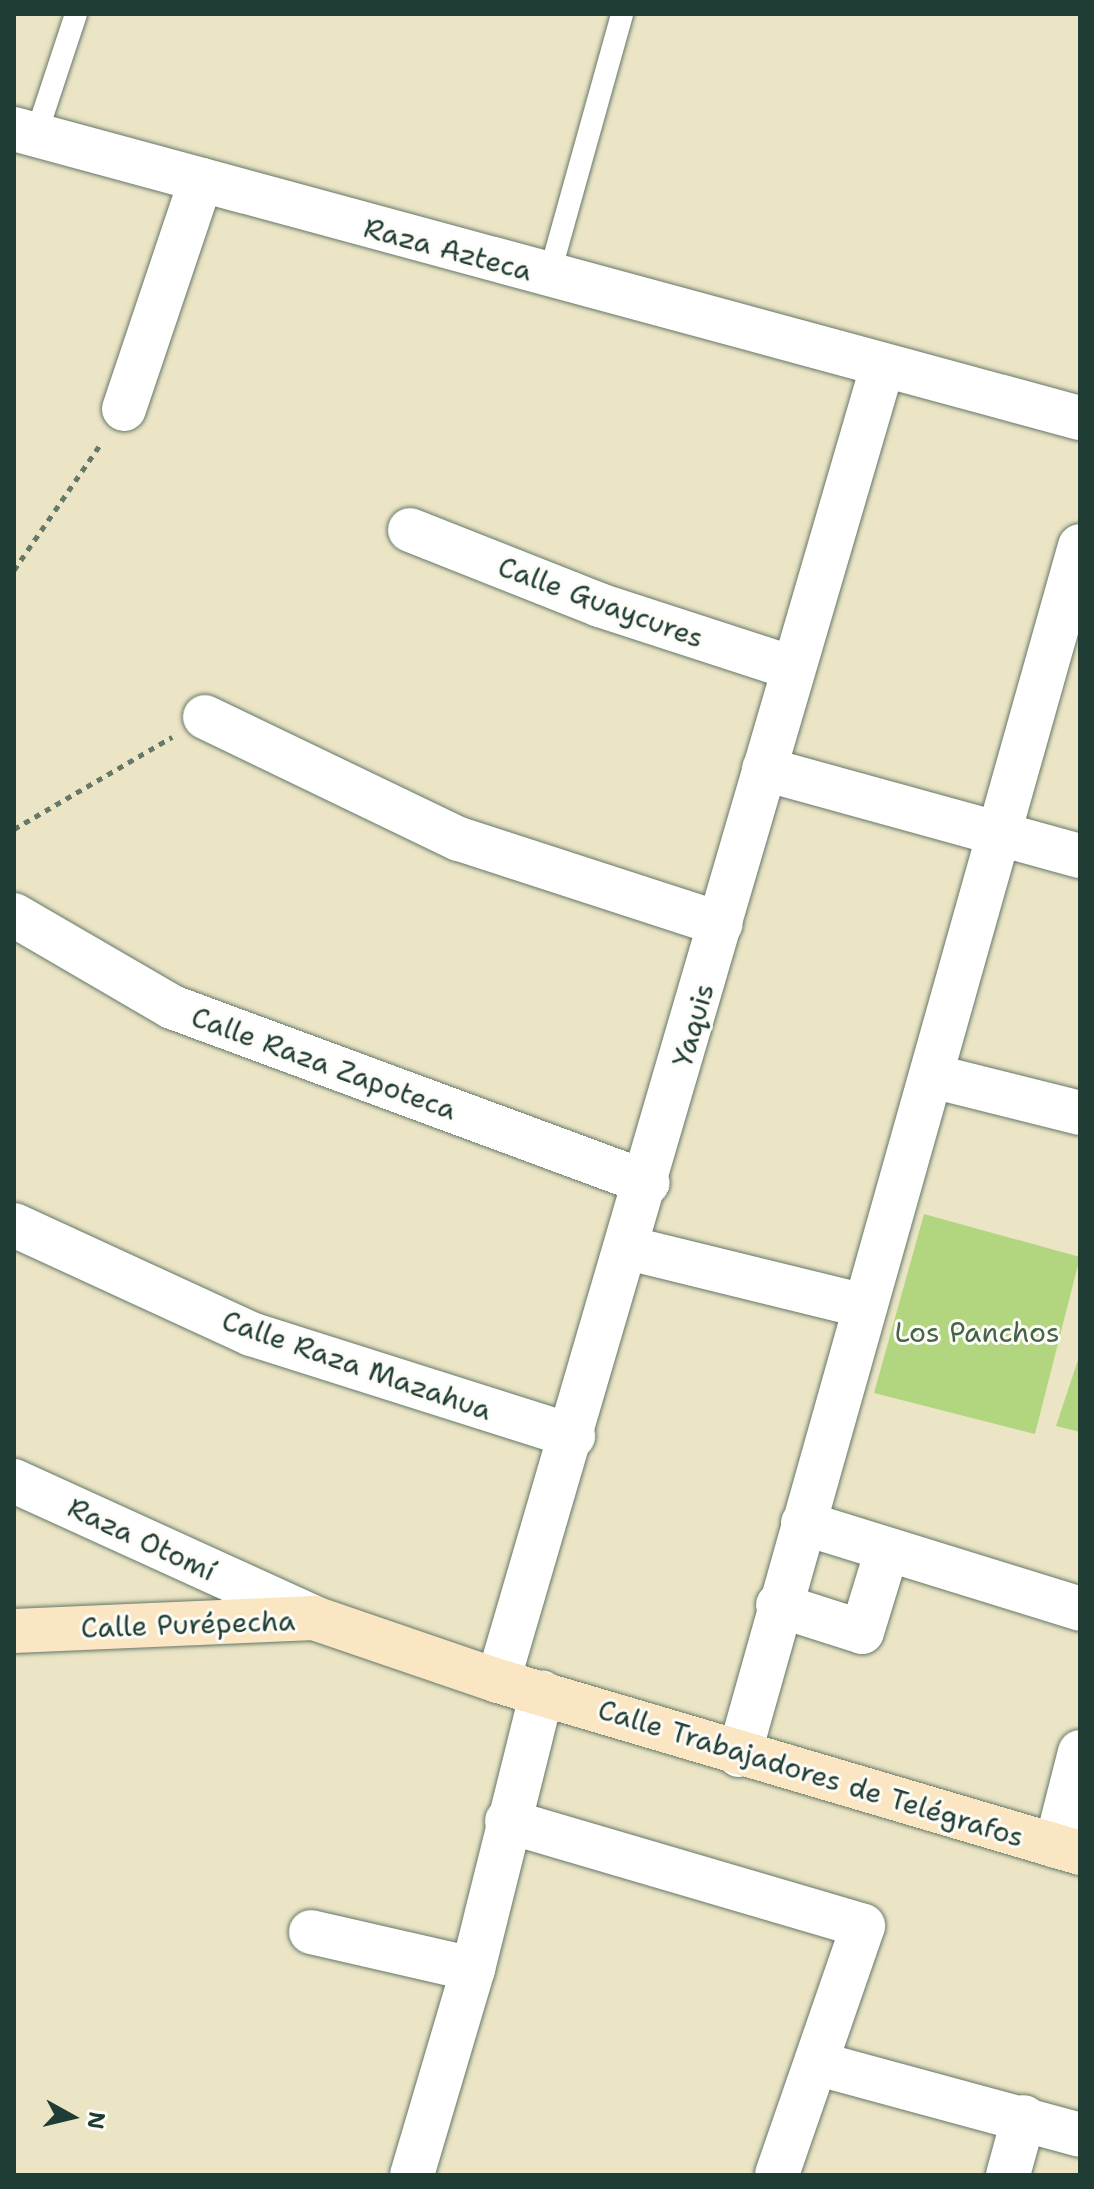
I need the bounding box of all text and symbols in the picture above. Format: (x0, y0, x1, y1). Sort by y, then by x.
street label: Raza Azteca (360, 210, 536, 288)
street label: Calle Guaycures (494, 549, 708, 655)
street label: Yaquis (665, 980, 721, 1070)
street label: Calle Raza Zapoteca (187, 999, 461, 1127)
street label: Calle Raza Mazahua (218, 1303, 496, 1427)
park label: Los Panchos (894, 1315, 1060, 1349)
street label: Raza Otomí (63, 1490, 221, 1588)
street label: Calle Purépecha (80, 1603, 296, 1645)
street label: Calle Trabajadores de Telégrafos (594, 1692, 1028, 1854)
north arrow (32, 2077, 112, 2157)
text: N (81, 2110, 112, 2131)

